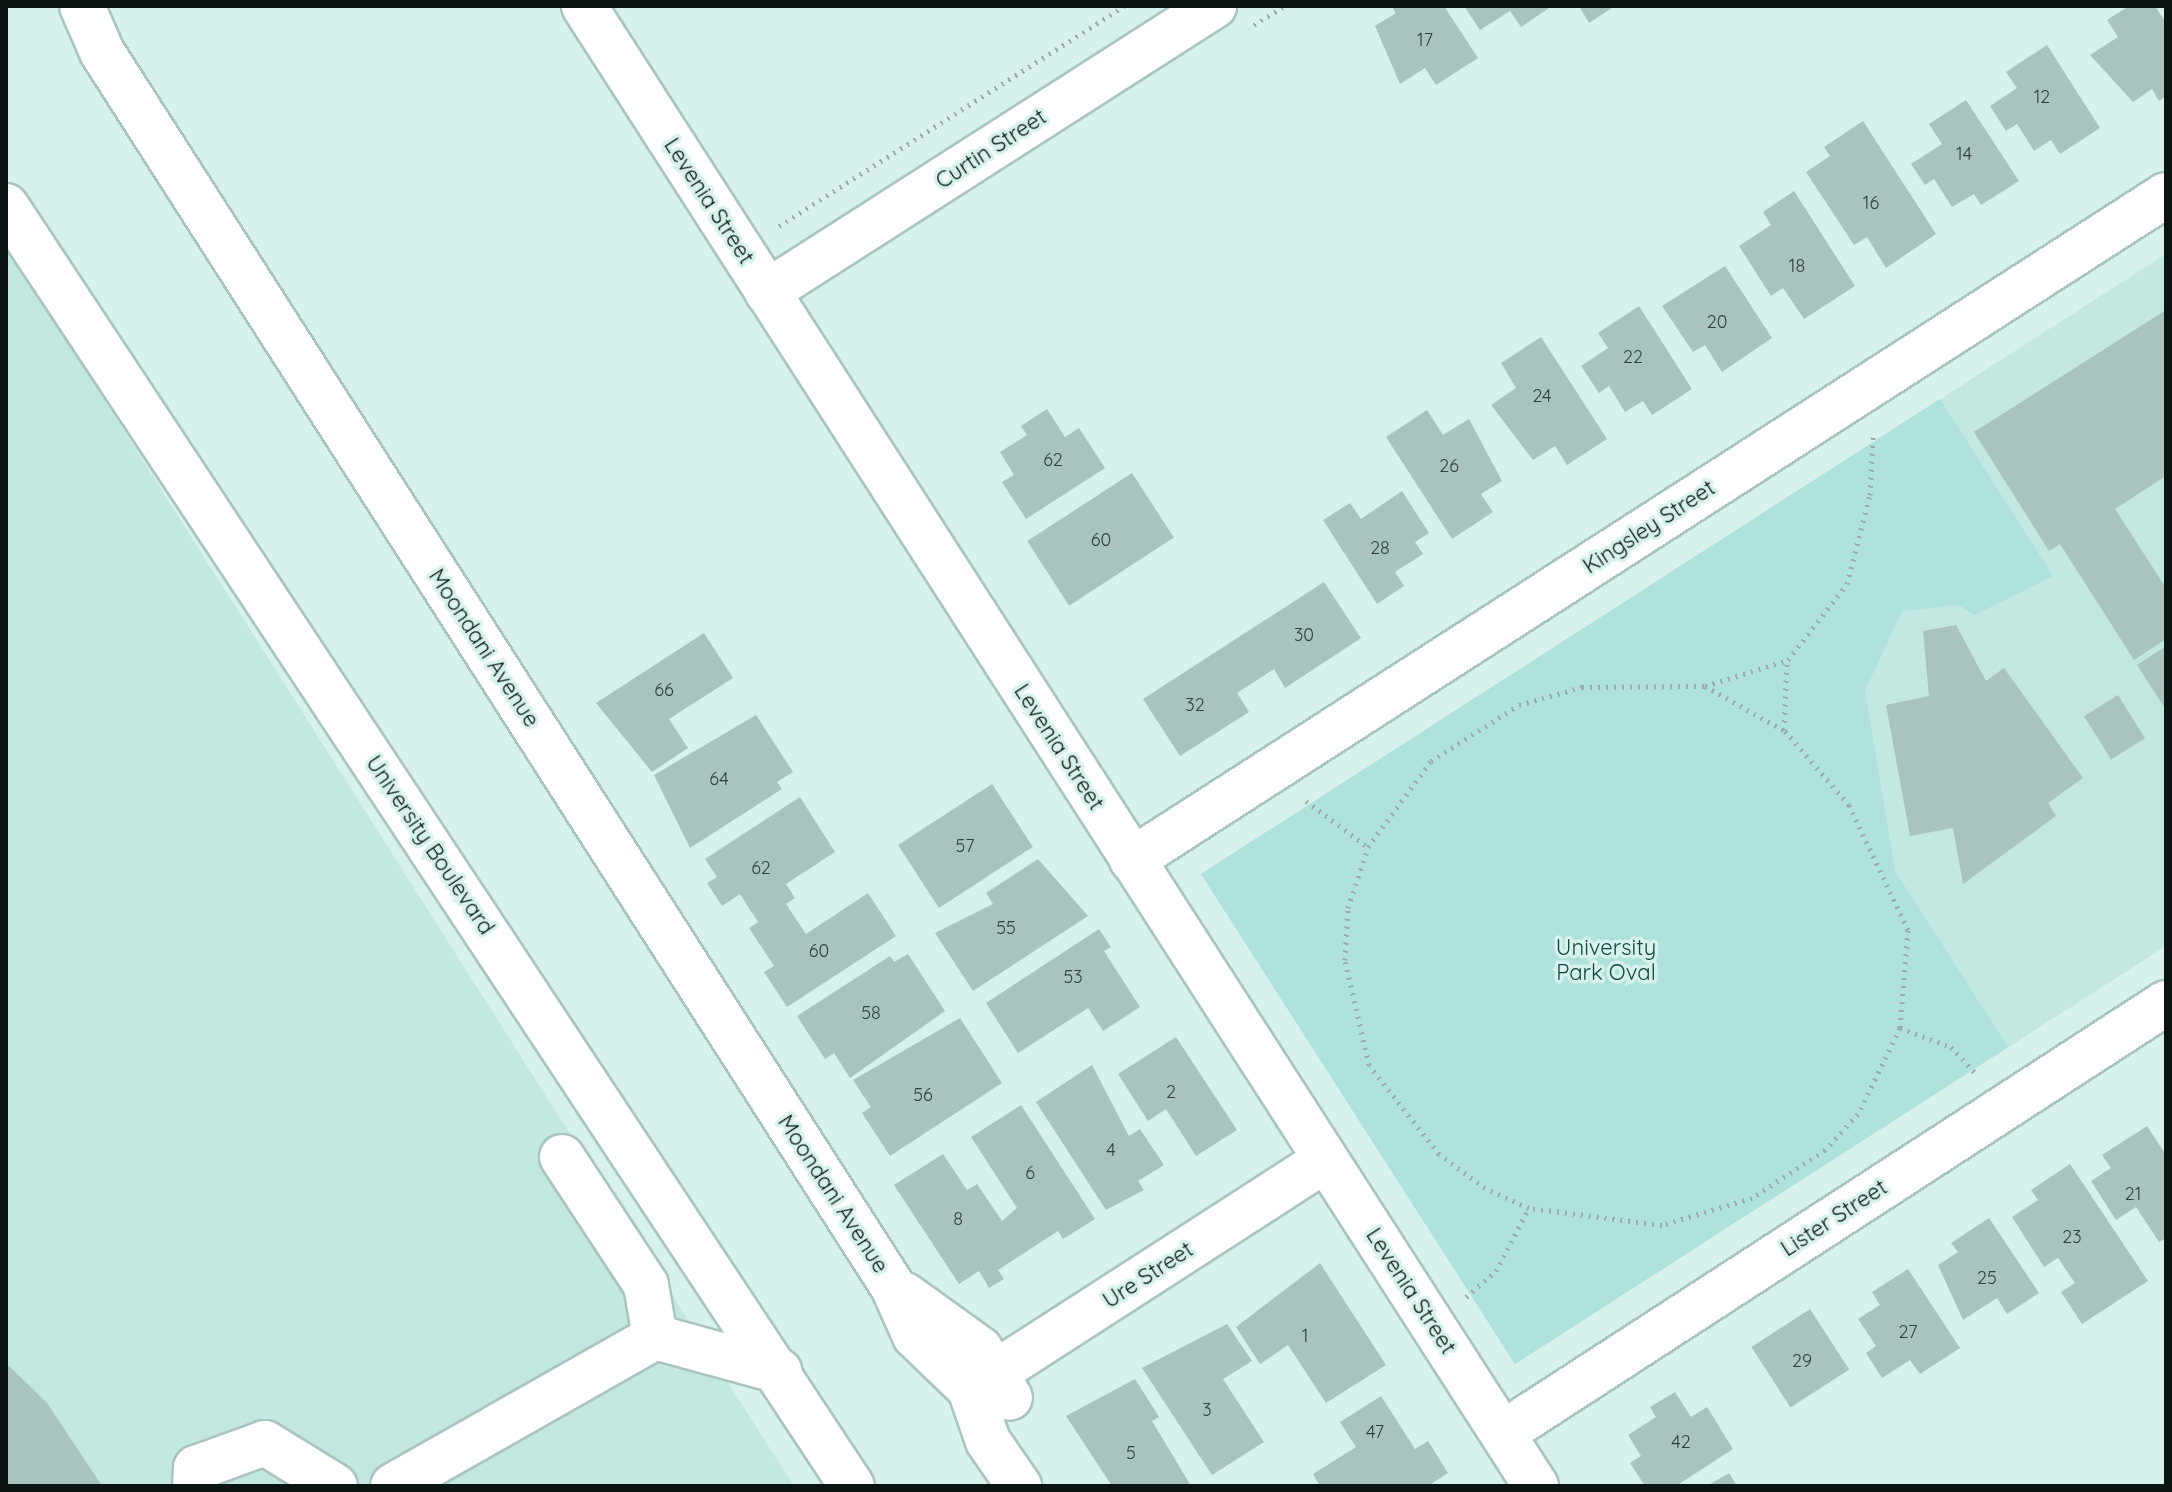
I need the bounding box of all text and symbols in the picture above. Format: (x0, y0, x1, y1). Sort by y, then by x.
house number: 17 (1417, 29, 1433, 51)
house number: 12 (2034, 86, 2050, 108)
street label: Curtin Street (931, 104, 1051, 194)
street label: Levenia Street (658, 133, 760, 269)
house number: 14 (1956, 143, 1972, 165)
house number: 16 (1863, 192, 1879, 214)
house number: 18 (1789, 255, 1805, 277)
house number: 20 (1707, 311, 1727, 333)
house number: 22 (1623, 346, 1643, 368)
house number: 24 (1532, 385, 1552, 407)
house number: 62 (1043, 449, 1063, 471)
house number: 26 (1439, 455, 1459, 477)
street label: Kingsley Street (1578, 475, 1720, 579)
house number: 60 (1091, 529, 1111, 551)
house number: 28 (1370, 537, 1390, 559)
street label: Moondani Avenue (423, 564, 545, 732)
house number: 30 (1294, 624, 1314, 646)
house number: 66 (654, 679, 674, 701)
street label: Levenia Street (1008, 679, 1110, 815)
house number: 32 (1185, 694, 1205, 716)
street label: University Boulevard (360, 751, 500, 939)
house number: 64 (709, 768, 729, 790)
house number: 57 (955, 835, 975, 857)
house number: 62 (751, 857, 771, 879)
house number: 55 (996, 917, 1016, 939)
park label: University Park Oval (1556, 934, 1656, 986)
house number: 60 (809, 940, 829, 962)
house number: 53 (1063, 966, 1083, 988)
house number: 58 (861, 1002, 881, 1024)
house number: 2 (1166, 1081, 1176, 1103)
house number: 56 (913, 1084, 933, 1106)
street label: Moondani Avenue (772, 1110, 894, 1278)
house number: 4 (1106, 1139, 1116, 1161)
house number: 6 (1025, 1162, 1035, 1184)
street label: Lister Street (1776, 1174, 1892, 1262)
house number: 21 (2125, 1183, 2141, 1205)
house number: 8 (953, 1208, 963, 1230)
street label: Levenia Street (1360, 1223, 1462, 1359)
house number: 23 (2062, 1226, 2082, 1248)
street label: Ure Street (1098, 1236, 1198, 1314)
house number: 25 (1977, 1267, 1997, 1289)
house number: 27 (1899, 1321, 1917, 1343)
house number: 1 (1302, 1325, 1308, 1347)
house number: 29 (1792, 1350, 1812, 1372)
house number: 3 (1202, 1399, 1212, 1421)
house number: 47 (1366, 1421, 1384, 1443)
house number: 42 (1671, 1431, 1691, 1453)
house number: 5 (1126, 1442, 1136, 1464)

